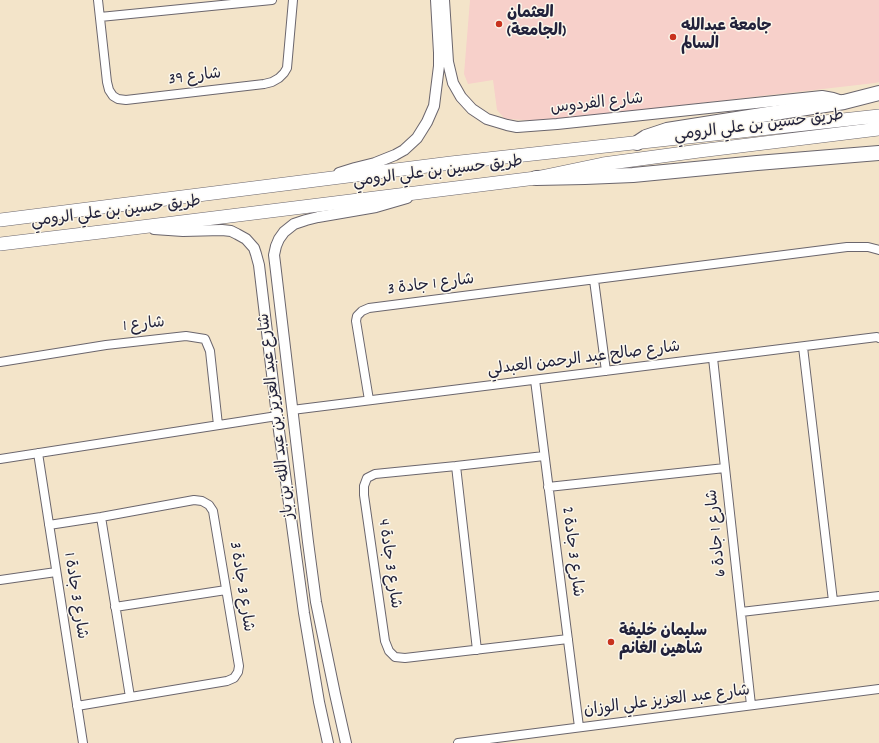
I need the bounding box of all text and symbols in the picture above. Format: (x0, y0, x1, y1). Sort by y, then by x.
place label: العثمان (الجامعة) (507, 5, 566, 43)
place label: جامعة عبدالله السالم (681, 18, 772, 56)
marker: العثمان (الجامعة) (494, 19, 504, 29)
marker: جامعة عبدالله السالم (668, 32, 678, 42)
street label: شارع 39 (168, 65, 222, 91)
street label: شارع الفردوس (550, 91, 644, 119)
street label: طريق حسين بن علي الرومي (673, 107, 845, 147)
street label: طريق حسين بن علي الرومي (352, 153, 524, 193)
street label: طريق حسين بن علي الرومي (30, 193, 202, 233)
street label: شارع 1 جادة 3 (386, 271, 476, 301)
street label: شارع عبد العزيز بن عبد الله بن باز (256, 312, 300, 520)
street label: شارع 1 (122, 314, 166, 338)
street label: شارع صالح عبد الرحمن العبدلي (486, 339, 682, 381)
street label: شارع 1 جادة 6 (704, 488, 732, 578)
street label: شارع 3 جادة 2 (556, 506, 586, 598)
street label: شارع 3 جادة 4 (372, 518, 404, 610)
street label: شارع 3 جادة 3 (223, 541, 257, 633)
street label: شارع 3 جادة 1 (58, 551, 90, 641)
place label: سليمان خليفة شاهين الغانم (619, 623, 707, 661)
marker: سليمان خليفة شاهين الغانم (606, 637, 616, 647)
street label: شارع عبد العزيز علي الوزان (583, 682, 751, 722)

